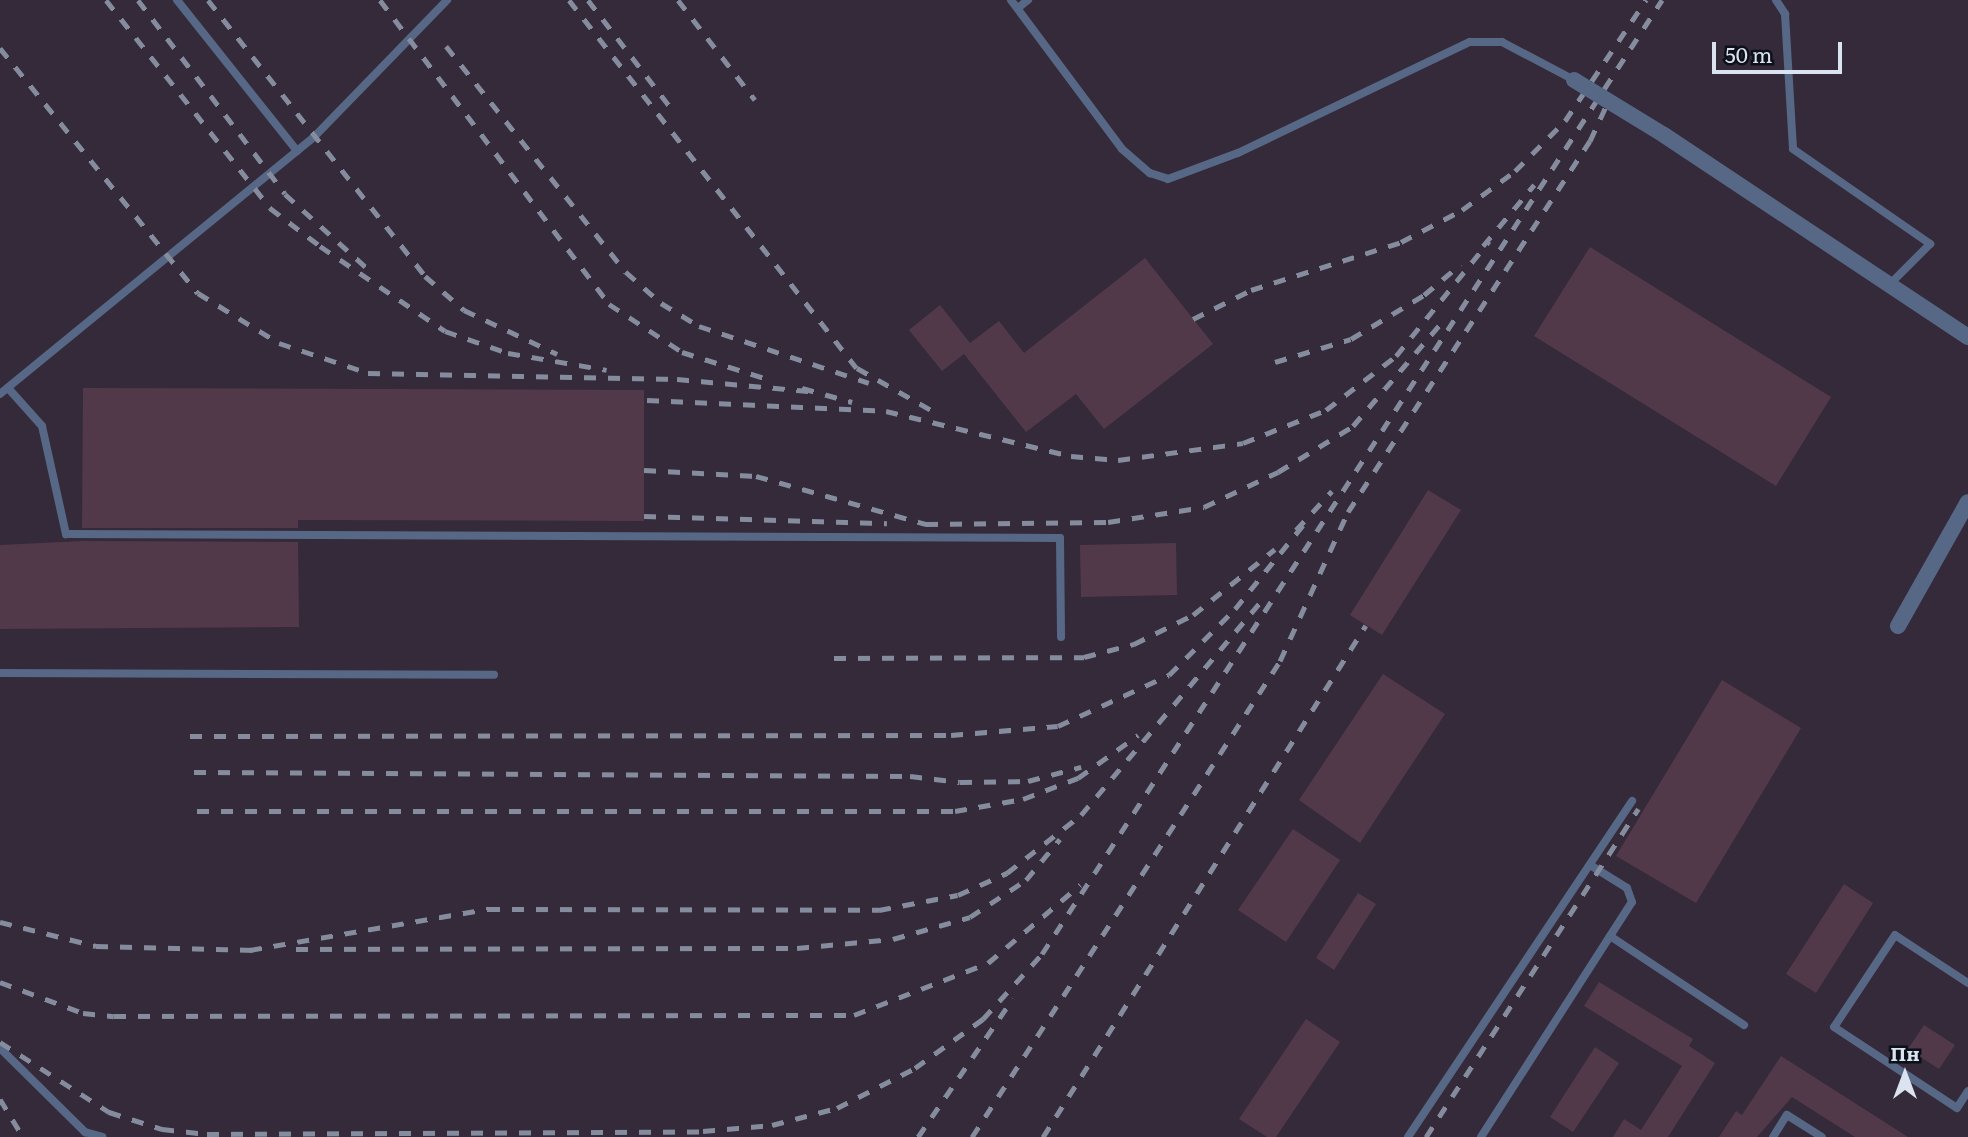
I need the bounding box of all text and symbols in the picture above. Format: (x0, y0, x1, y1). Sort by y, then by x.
scale bar (1716, 28, 1846, 72)
text: 50 m (1725, 38, 1772, 69)
north arrow (1870, 1039, 1940, 1109)
text: Пн (1890, 1039, 1920, 1067)

